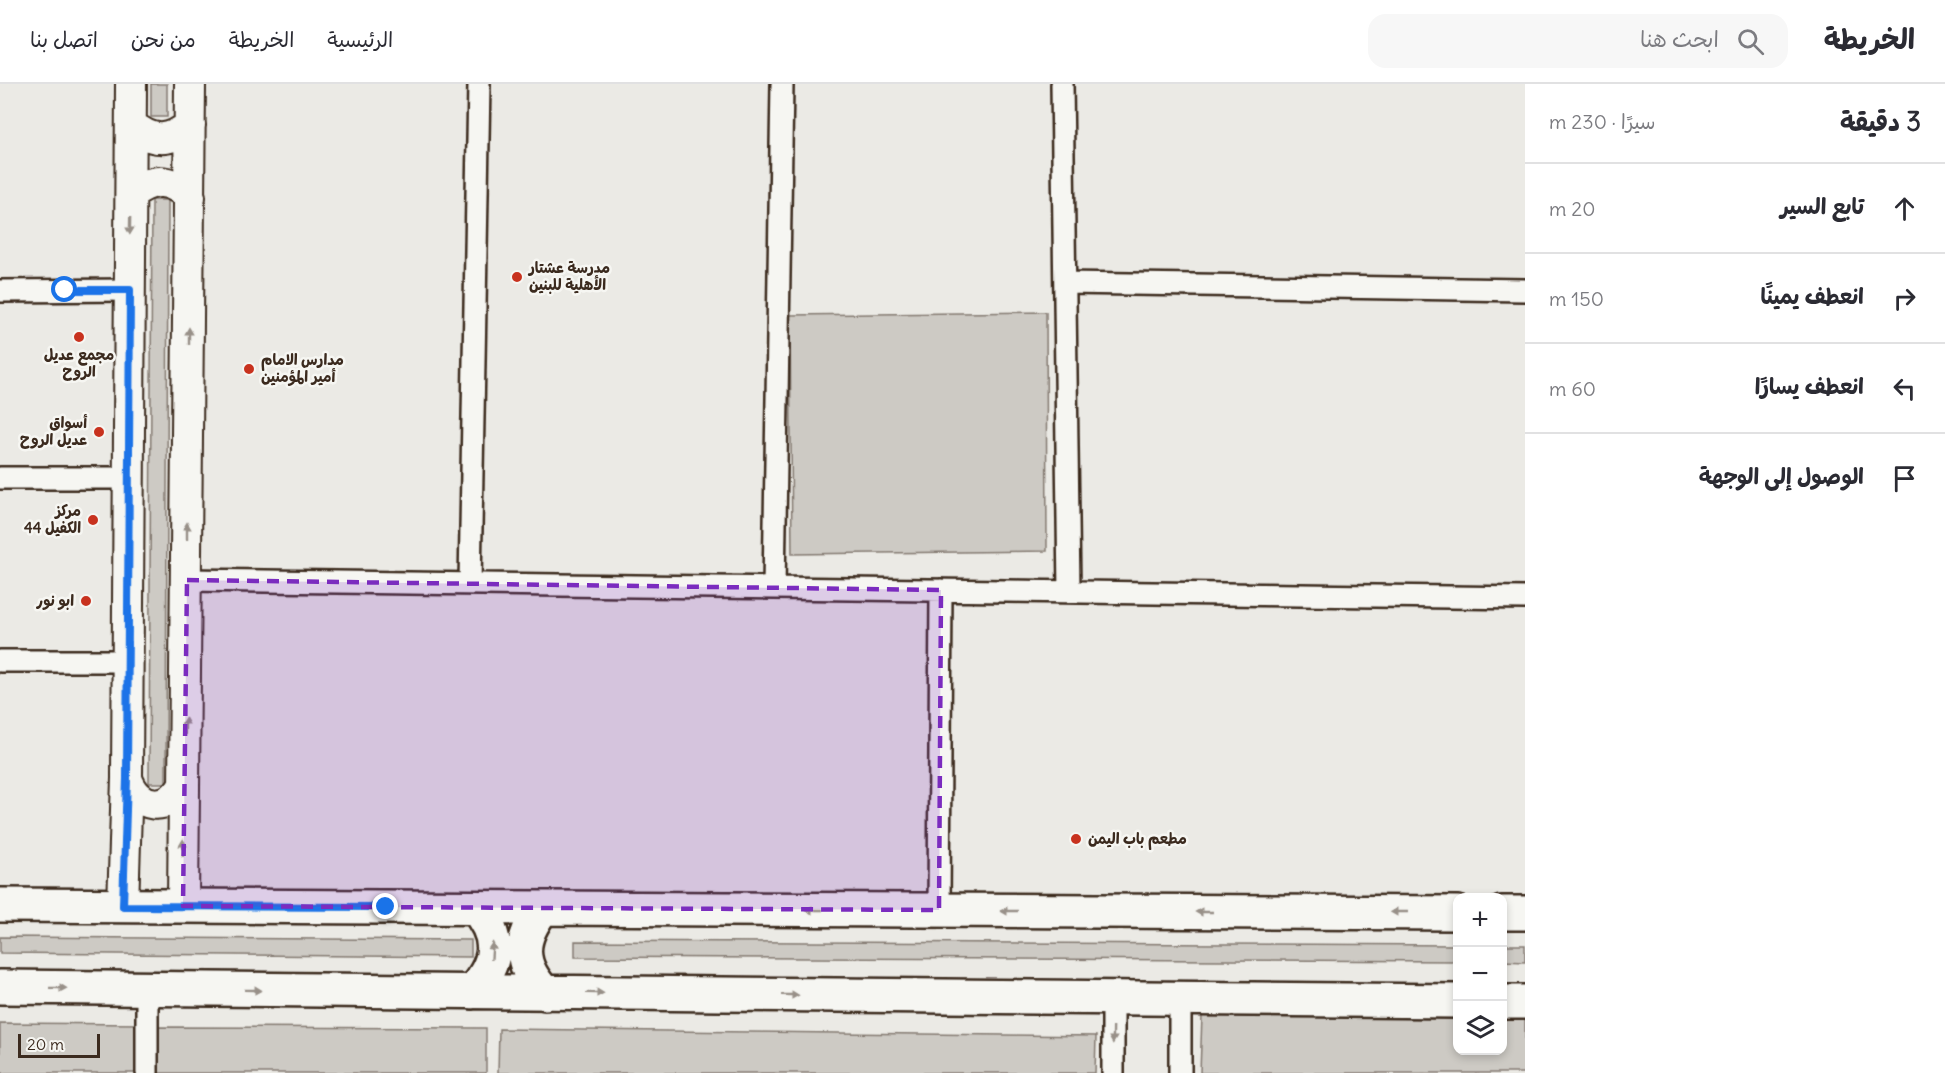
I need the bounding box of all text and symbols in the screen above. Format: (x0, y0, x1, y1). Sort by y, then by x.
search box (1368, 14, 1788, 68)
text: الخريطة (1824, 21, 1915, 57)
text: ابحث هنا (1640, 25, 1719, 53)
icon: search (1734, 25, 1767, 58)
text: اتصل بنا (30, 26, 98, 53)
text: من نحن (131, 26, 196, 53)
text: الخريطة (229, 26, 294, 53)
text: الرئيسية (327, 26, 393, 53)
text: 3 دقيقة (1840, 105, 1921, 138)
text: سيرًا · 230 m (1549, 109, 1656, 134)
text: تابع السير (1780, 192, 1864, 220)
icon: ahead (1888, 192, 1921, 225)
text: 20 m (1549, 196, 1595, 221)
one-way arrow (126, 217, 135, 236)
place label: مدرسة عشتار الأهلية للبنين (527, 258, 610, 294)
marker: مدرسة عشتار الأهلية للبنين (510, 270, 524, 284)
route start (51, 276, 77, 302)
text: انعطف يمينًا (1761, 282, 1864, 310)
icon: right (1888, 282, 1921, 315)
text: 150 m (1549, 286, 1604, 311)
one-way arrow (184, 326, 194, 345)
marker: مجمع عديل الروح (72, 330, 86, 344)
place label: مجمع عديل الروح (44, 345, 114, 381)
place label: مدارس الامام أمير المؤمنين (261, 350, 344, 387)
marker: مدارس الامام أمير المؤمنين (242, 362, 256, 376)
text: انعطف يسارًا (1755, 372, 1864, 400)
icon: left (1888, 372, 1921, 405)
text: 60 m (1549, 376, 1596, 401)
place label: أسواق عديل الروح (20, 413, 88, 449)
marker: أسواق عديل الروح (92, 425, 106, 439)
text: الوصول إلى الوجهة (1699, 462, 1864, 490)
icon: arrive (1888, 462, 1921, 495)
place label: مركز الكفيل 44 (24, 501, 81, 537)
marker: مركز الكفيل 44 (86, 513, 100, 527)
one-way arrow (182, 521, 192, 540)
place label: ابو نور (36, 591, 74, 611)
marker: ابو نور (79, 594, 93, 608)
one-way arrow (180, 716, 190, 735)
place label: مطعم باب اليمن (1088, 829, 1187, 850)
marker: مطعم باب اليمن (1069, 832, 1083, 846)
one-way arrow (178, 838, 188, 857)
route end (372, 893, 398, 919)
map controls (1453, 893, 1507, 1055)
button: + (1453, 893, 1507, 947)
one-way arrow (805, 905, 824, 915)
one-way arrow (1000, 906, 1019, 916)
one-way arrow (1195, 907, 1214, 917)
one-way arrow (1390, 907, 1409, 917)
one-way arrow (487, 941, 497, 960)
button: − (1453, 947, 1507, 1001)
one-way arrow (49, 983, 68, 993)
one-way arrow (244, 985, 263, 995)
one-way arrow (586, 988, 605, 998)
one-way arrow (781, 990, 800, 1000)
button: layers (1453, 1001, 1507, 1055)
one-way arrow (1108, 1026, 1118, 1045)
scale bar (18, 1031, 100, 1058)
text: 20 m (27, 1034, 64, 1054)

